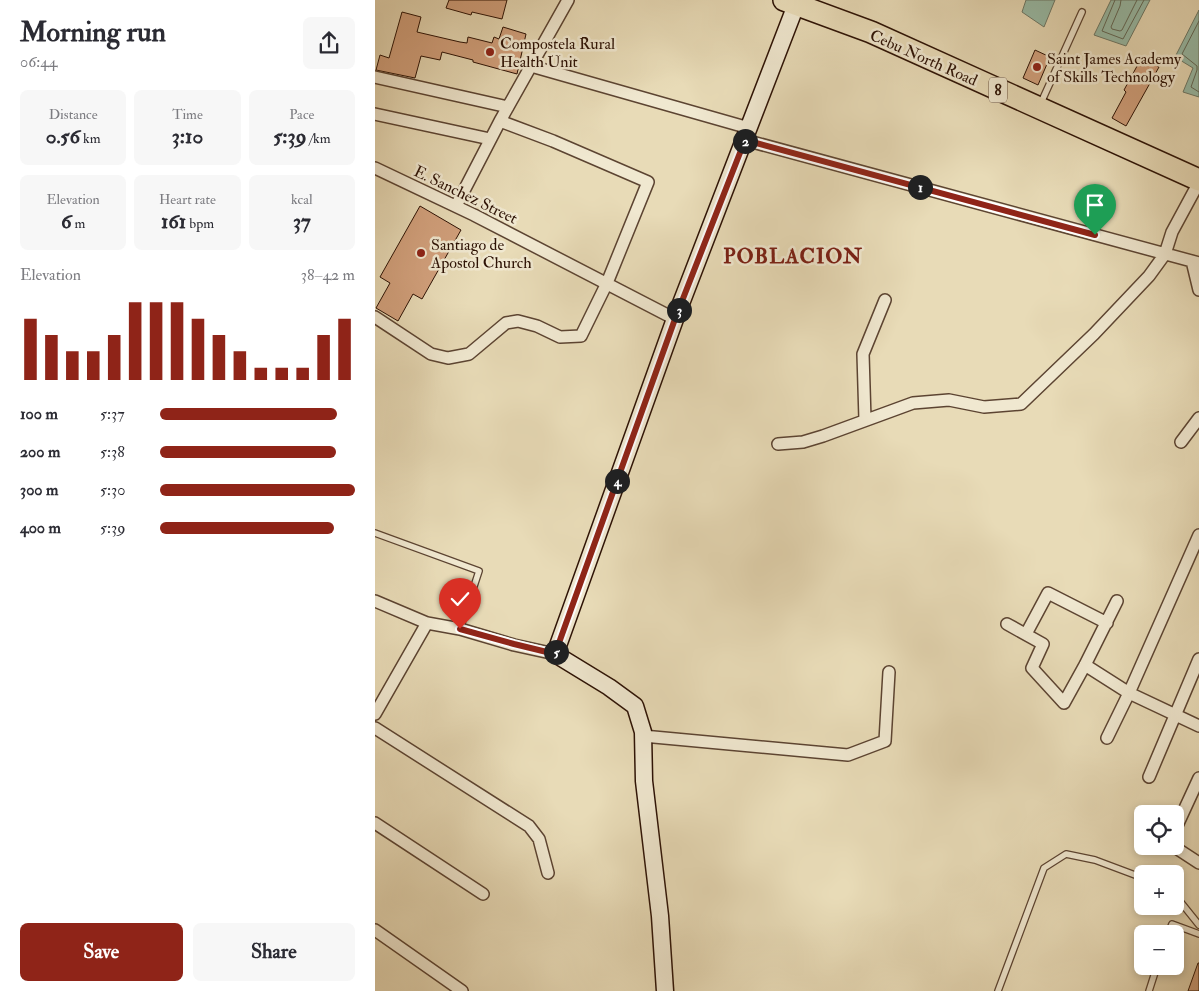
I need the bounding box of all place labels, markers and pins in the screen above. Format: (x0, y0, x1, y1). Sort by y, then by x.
place label: Compostela Rural Health Unit (500, 34, 615, 72)
marker: Compostela Rural Health Unit (484, 46, 496, 58)
place label: Saint James Academy of Skills Technology (1047, 49, 1182, 87)
marker: Saint James Academy of Skills Technology (1031, 61, 1043, 73)
pin: 2 (733, 128, 757, 154)
pin: 1 (907, 174, 933, 200)
pin (1074, 184, 1116, 235)
place label: Santiago de Apostol Church (430, 235, 532, 274)
marker: Santiago de Apostol Church (415, 247, 427, 259)
pin: 3 (667, 298, 691, 322)
pin: 4 (605, 468, 629, 494)
pin (439, 578, 481, 629)
pin: 5 (543, 640, 569, 664)

